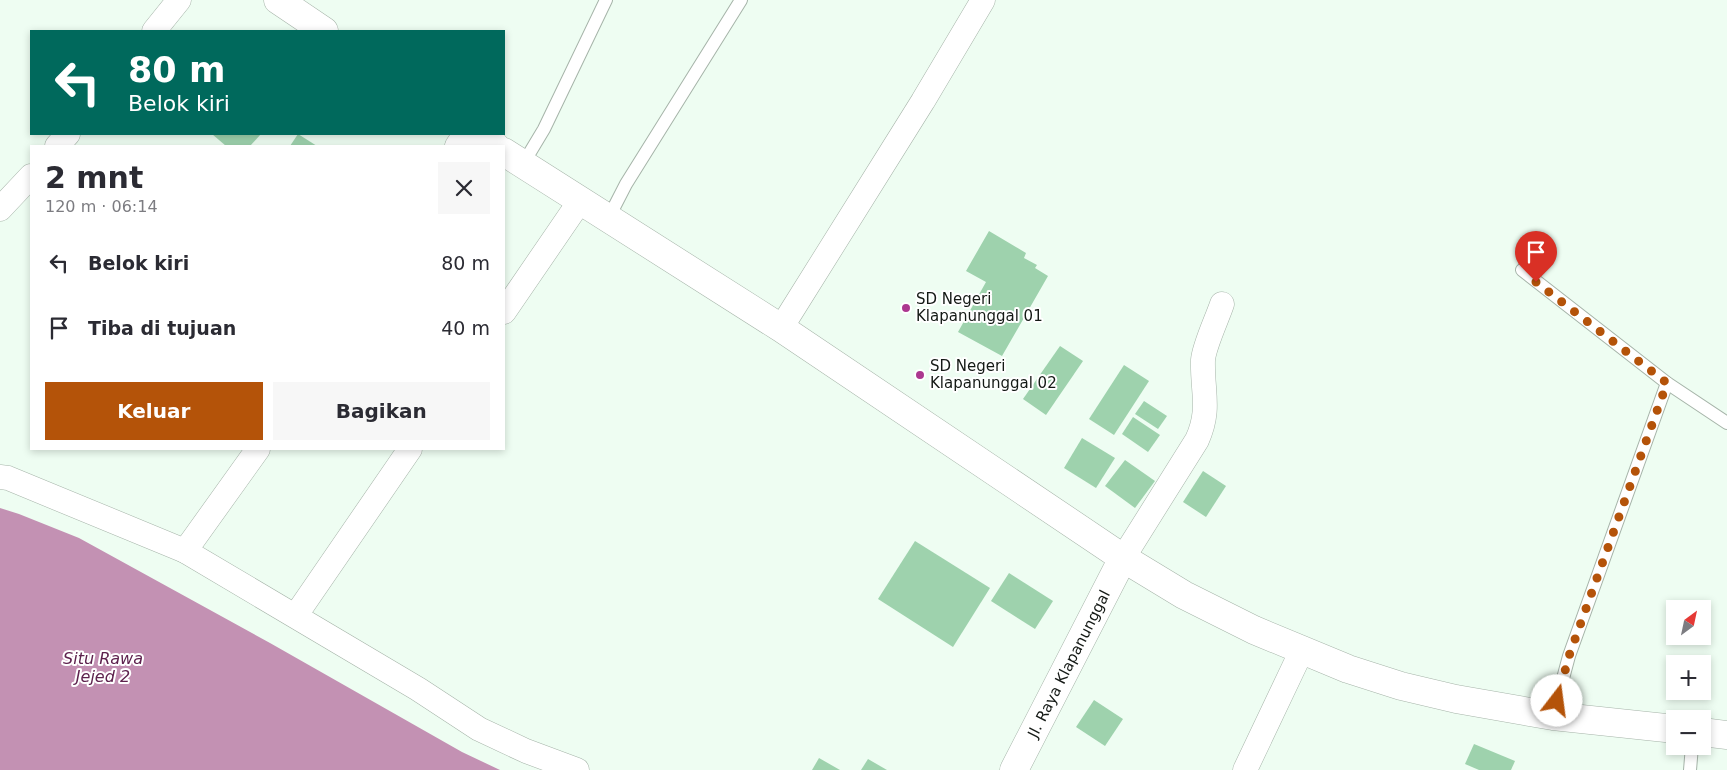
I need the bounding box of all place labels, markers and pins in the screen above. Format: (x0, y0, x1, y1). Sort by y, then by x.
pin (1515, 231, 1557, 282)
place label: SD Negeri Klapanunggal 01 (916, 290, 1043, 325)
marker: SD Negeri Klapanunggal 01 (900, 302, 912, 314)
place label: SD Negeri Klapanunggal 02 (930, 357, 1057, 392)
marker: SD Negeri Klapanunggal 02 (914, 369, 926, 381)

